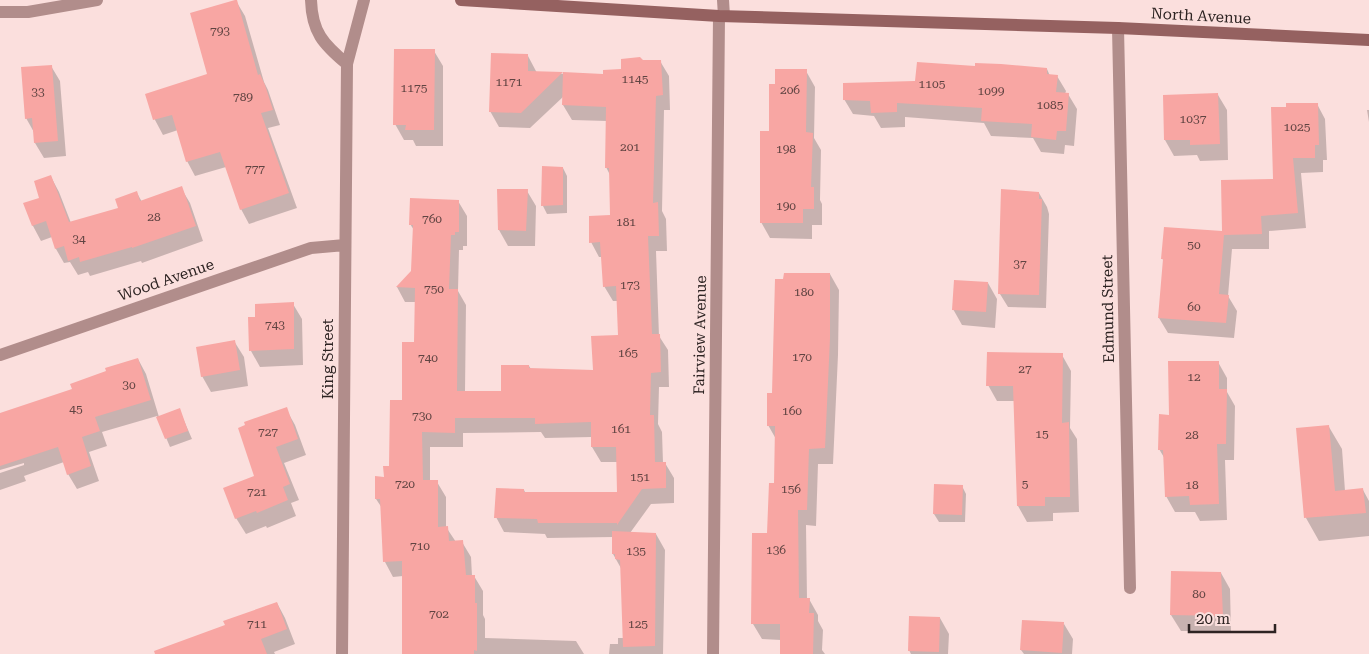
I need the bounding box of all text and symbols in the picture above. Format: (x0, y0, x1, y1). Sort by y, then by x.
street label: North Avenue (1150, 4, 1252, 28)
house number: 793 (210, 24, 230, 38)
house number: 1145 (622, 72, 649, 86)
house number: 1171 (496, 75, 523, 89)
house number: 1105 (919, 77, 946, 91)
house number: 1175 (401, 81, 428, 95)
house number: 206 (780, 83, 800, 97)
house number: 1099 (978, 84, 1005, 98)
house number: 33 (31, 85, 45, 99)
house number: 789 (233, 90, 253, 104)
house number: 1085 (1037, 98, 1064, 112)
house number: 1037 (1180, 112, 1207, 126)
house number: 1025 (1284, 120, 1311, 134)
house number: 201 (620, 140, 640, 154)
house number: 198 (776, 142, 796, 156)
house number: 777 (245, 162, 265, 176)
house number: 190 (776, 199, 796, 213)
house number: 28 (147, 210, 161, 224)
house number: 760 (422, 212, 442, 226)
house number: 181 (616, 215, 636, 229)
house number: 34 (72, 232, 86, 246)
house number: 50 (1187, 238, 1201, 252)
street label: Edmund Street (1098, 254, 1118, 363)
street label: Wood Avenue (116, 255, 216, 305)
house number: 37 (1013, 257, 1027, 271)
street label: Fairview Avenue (690, 275, 710, 395)
house number: 173 (620, 278, 640, 292)
house number: 750 (424, 282, 444, 296)
house number: 180 (794, 285, 814, 299)
house number: 60 (1187, 300, 1201, 314)
house number: 743 (265, 318, 285, 332)
street label: King Street (319, 318, 337, 399)
house number: 165 (618, 346, 638, 360)
house number: 170 (792, 350, 812, 364)
house number: 740 (418, 351, 438, 365)
house number: 27 (1018, 362, 1032, 376)
house number: 12 (1187, 370, 1201, 384)
house number: 30 (122, 378, 136, 392)
house number: 45 (69, 402, 83, 416)
house number: 160 (782, 404, 802, 418)
house number: 730 (412, 409, 432, 423)
house number: 161 (611, 422, 631, 436)
house number: 727 (258, 425, 278, 439)
house number: 15 (1035, 427, 1049, 441)
house number: 28 (1185, 428, 1199, 442)
house number: 151 (630, 470, 650, 484)
house number: 720 (395, 477, 415, 491)
house number: 5 (1022, 477, 1029, 491)
house number: 18 (1185, 478, 1199, 492)
house number: 156 (781, 482, 801, 496)
house number: 721 (247, 485, 267, 499)
house number: 710 (410, 539, 430, 553)
house number: 136 (766, 543, 786, 557)
house number: 135 (626, 544, 646, 558)
house number: 80 (1192, 587, 1206, 601)
scale bar (1189, 602, 1275, 634)
house number: 702 (429, 607, 449, 621)
text: 20 m (1196, 610, 1231, 628)
house number: 711 (247, 617, 267, 631)
house number: 125 (628, 617, 648, 631)

